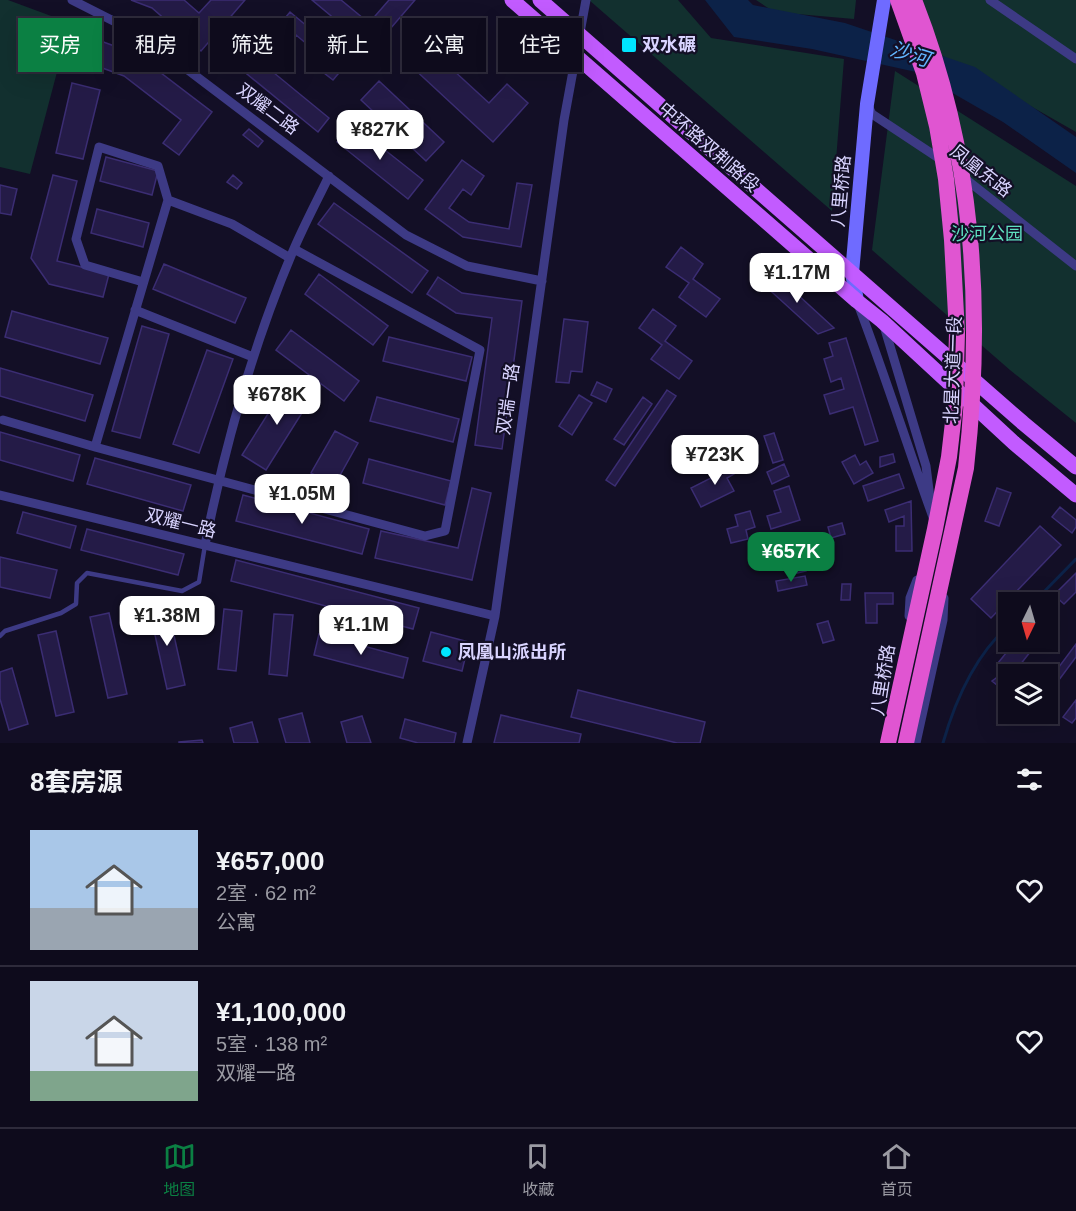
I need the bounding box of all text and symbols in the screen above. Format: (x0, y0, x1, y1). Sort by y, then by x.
chip: 买房 (18, 18, 102, 72)
chip: 租房 (114, 18, 198, 72)
chip: 筛选 (210, 18, 294, 72)
chip: 新上 (306, 18, 390, 72)
chip: 公寓 (402, 18, 486, 72)
chip: 住宅 (498, 18, 582, 72)
place label: 双水碾 (642, 35, 696, 55)
marker: 双水碾 (620, 36, 638, 54)
water label: 沙河 (888, 38, 936, 72)
street label: 双耀二路 (233, 79, 303, 139)
street label: 中环路双荆路段 (655, 98, 763, 196)
pin: ¥827K (338, 110, 422, 161)
text: ¥827K (351, 118, 409, 140)
street label: 凤凰东路 (946, 141, 1016, 201)
street label: 八里桥路 (828, 154, 854, 228)
park label: 沙河公园 (951, 224, 1023, 244)
pin: ¥1.17M (748, 253, 846, 304)
text: ¥1.17M (764, 261, 830, 283)
street label: 北星大道一段 (941, 316, 965, 424)
street label: 双瑞一路 (493, 362, 523, 436)
pin: ¥678K (235, 375, 319, 426)
text: ¥678K (248, 383, 306, 405)
pin: ¥723K (673, 435, 757, 486)
text: ¥723K (686, 443, 744, 465)
pin: ¥1.05M (253, 474, 351, 525)
text: ¥1.05M (269, 482, 335, 504)
street label: 双耀一路 (144, 505, 218, 541)
pin: ¥657K (749, 532, 833, 583)
text: ¥657K (762, 540, 820, 562)
north arrow (998, 592, 1058, 652)
map controls (998, 592, 1058, 724)
pin: ¥1.38M (118, 596, 216, 647)
text: ¥1.38M (134, 604, 200, 626)
pin: ¥1.1M (319, 605, 403, 656)
text: ¥1.1M (333, 613, 389, 635)
place label: 凤凰山派出所 (458, 642, 566, 662)
street label: 八里桥路 (867, 643, 899, 717)
marker: 凤凰山派出所 (439, 645, 453, 659)
button: layers (998, 664, 1058, 724)
icon: filters (1013, 763, 1046, 796)
text: 8套房源 (30, 767, 122, 797)
text: ¥657,000 (216, 846, 324, 876)
icon: home (78, 854, 150, 926)
icon: heart (1013, 874, 1046, 907)
text: 2室 · 62 m² (216, 882, 316, 904)
text: 公寓 (216, 911, 256, 933)
text: ¥1,100,000 (216, 997, 346, 1027)
icon: home (78, 1005, 150, 1077)
icon: heart (1013, 1025, 1046, 1058)
text: 5室 · 138 m² (216, 1033, 327, 1055)
text: 双耀一路 (216, 1062, 296, 1084)
tab: 地图 (163, 1140, 196, 1200)
tab: 收藏 (521, 1140, 554, 1200)
tab: 首页 (880, 1140, 913, 1200)

